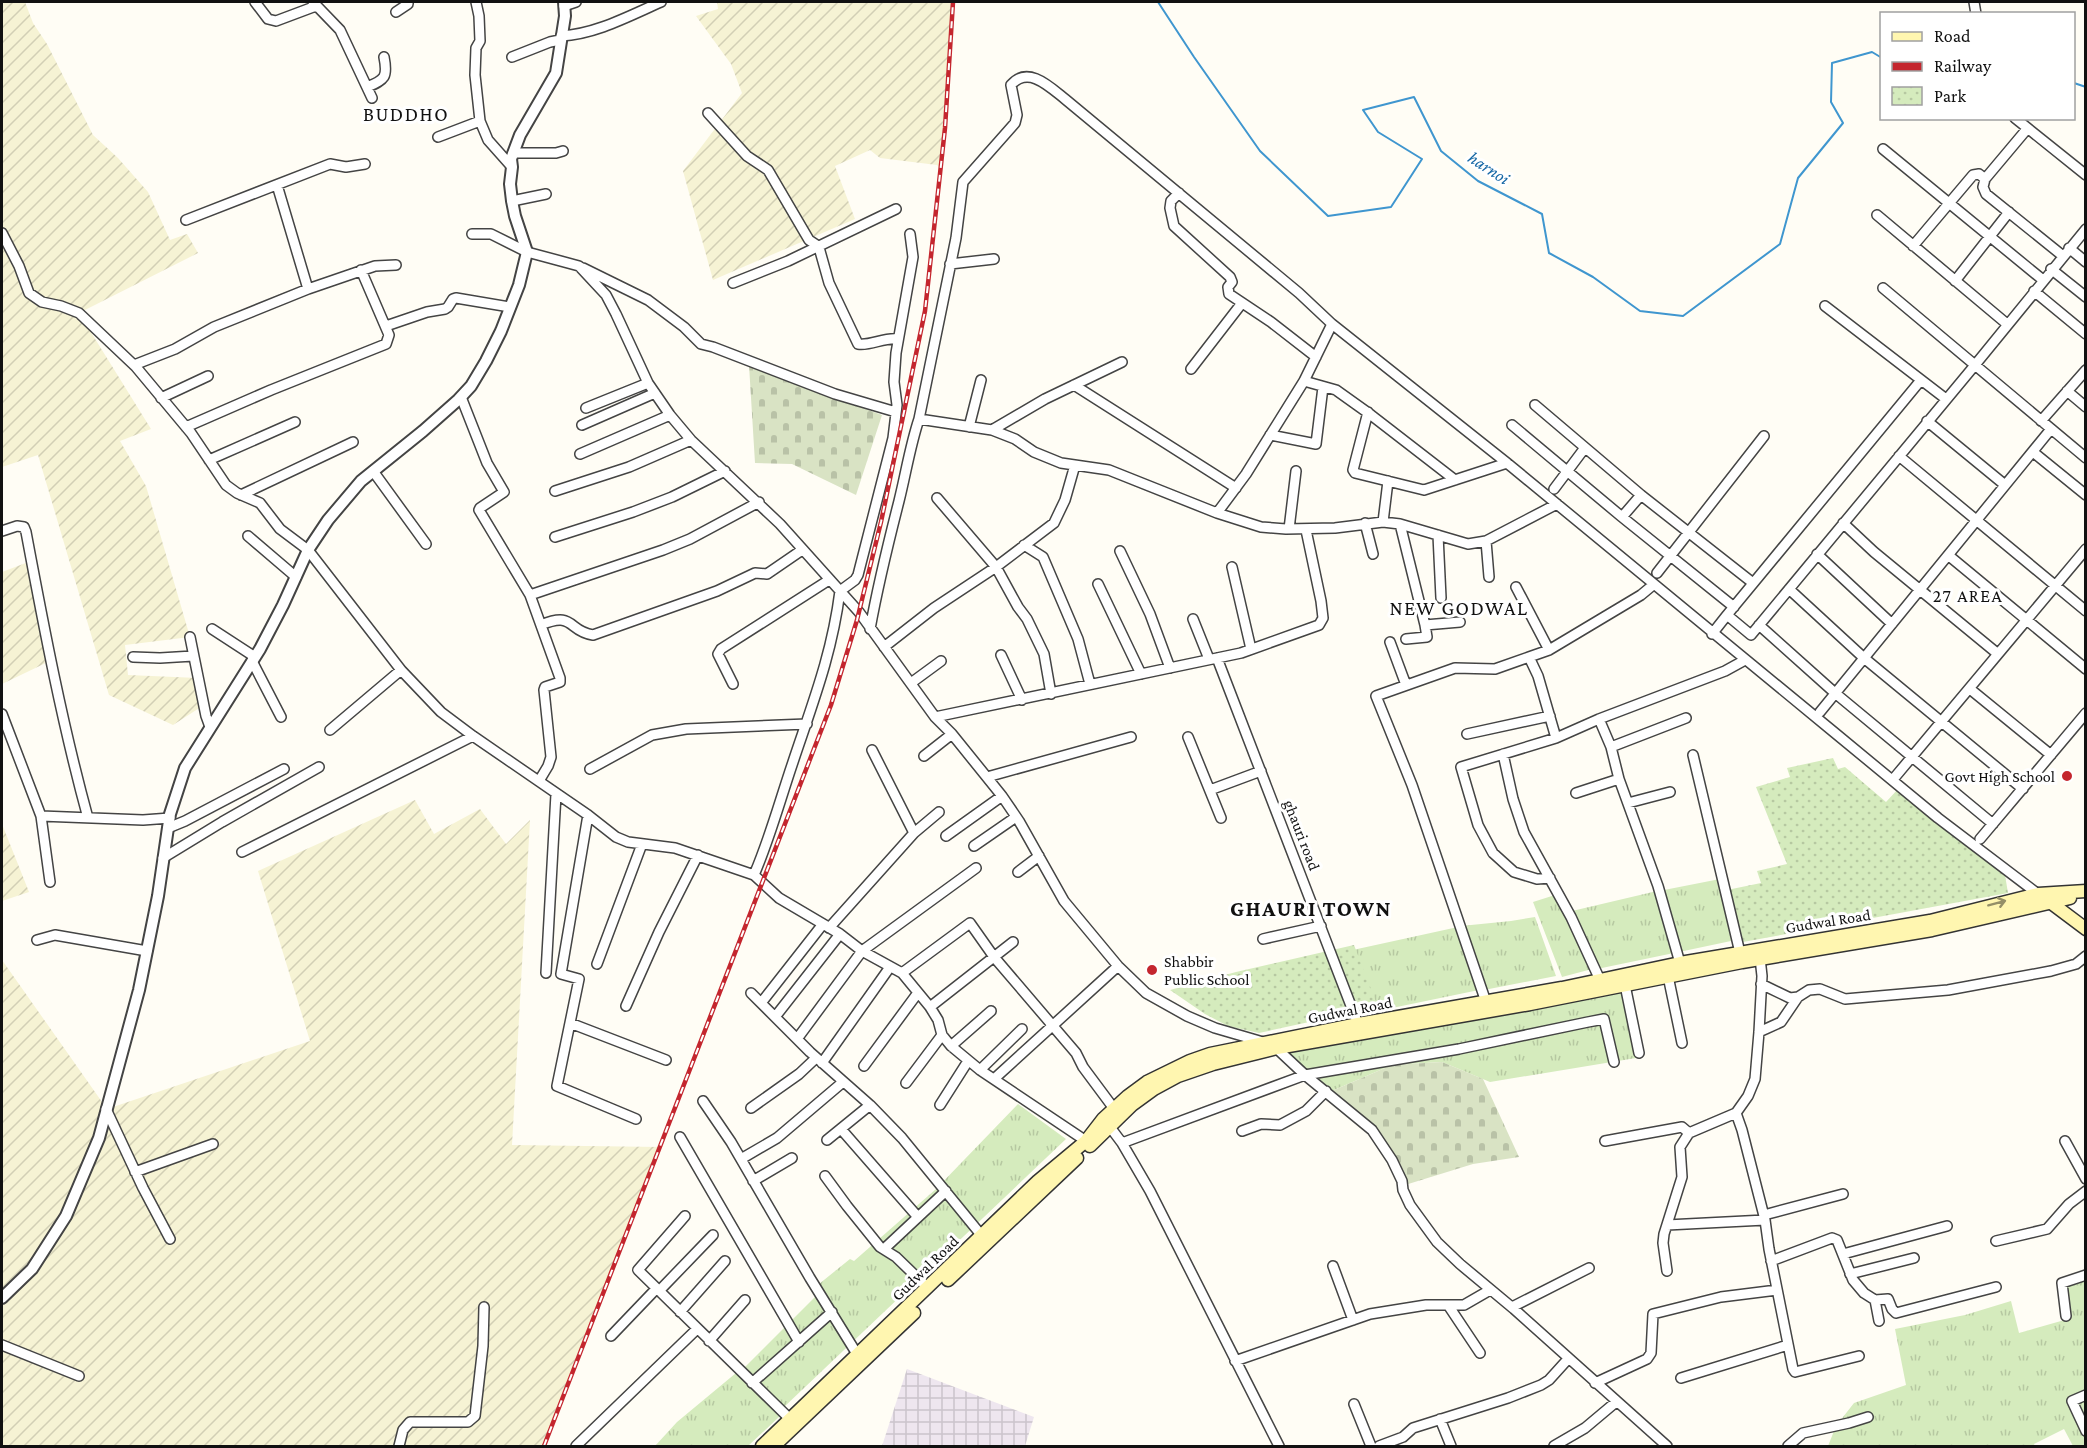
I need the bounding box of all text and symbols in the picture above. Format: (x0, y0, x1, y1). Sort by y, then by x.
legend (1880, 12, 2075, 120)
text: Road (1934, 26, 1971, 46)
text: Railway (1934, 56, 1992, 76)
text: Park (1934, 86, 1966, 106)
district label: BUDDHO (363, 103, 449, 125)
water label: harnoi (1465, 147, 1513, 189)
district label: 27 AREA (1933, 586, 2003, 606)
district label: NEW GODWAL (1390, 597, 1528, 619)
place label: Govt High School (1945, 768, 2055, 786)
marker: Govt High School (2060, 769, 2074, 783)
street label: ghauri road (1280, 797, 1323, 874)
district label: GHAURI TOWN (1230, 896, 1392, 921)
one-way arrow (1988, 896, 2007, 908)
street label: Gudwal Road (1784, 906, 1872, 936)
place label: Shabbir Public School (1164, 953, 1249, 988)
marker: Shabbir Public School (1145, 963, 1159, 977)
street label: Gudwal Road (1306, 993, 1394, 1027)
street label: Gudwal Road (888, 1232, 962, 1304)

